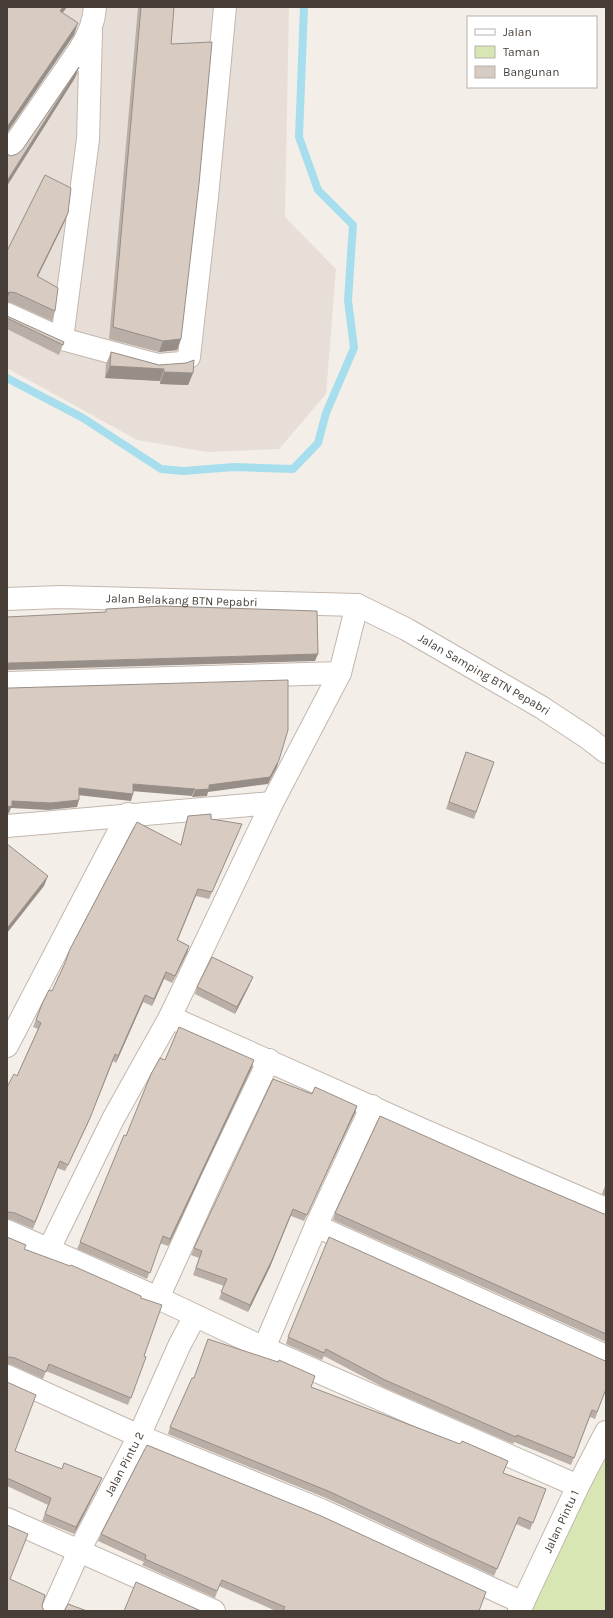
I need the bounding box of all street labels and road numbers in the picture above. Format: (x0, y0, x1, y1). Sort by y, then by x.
street label: Jalan Belakang BTN Pepabri (106, 591, 258, 609)
street label: Jalan Samping BTN Pepabri (416, 631, 553, 718)
street label: Jalan Pintu 2 (102, 1430, 147, 1498)
street label: Jalan Pintu 1 (540, 1488, 582, 1555)

